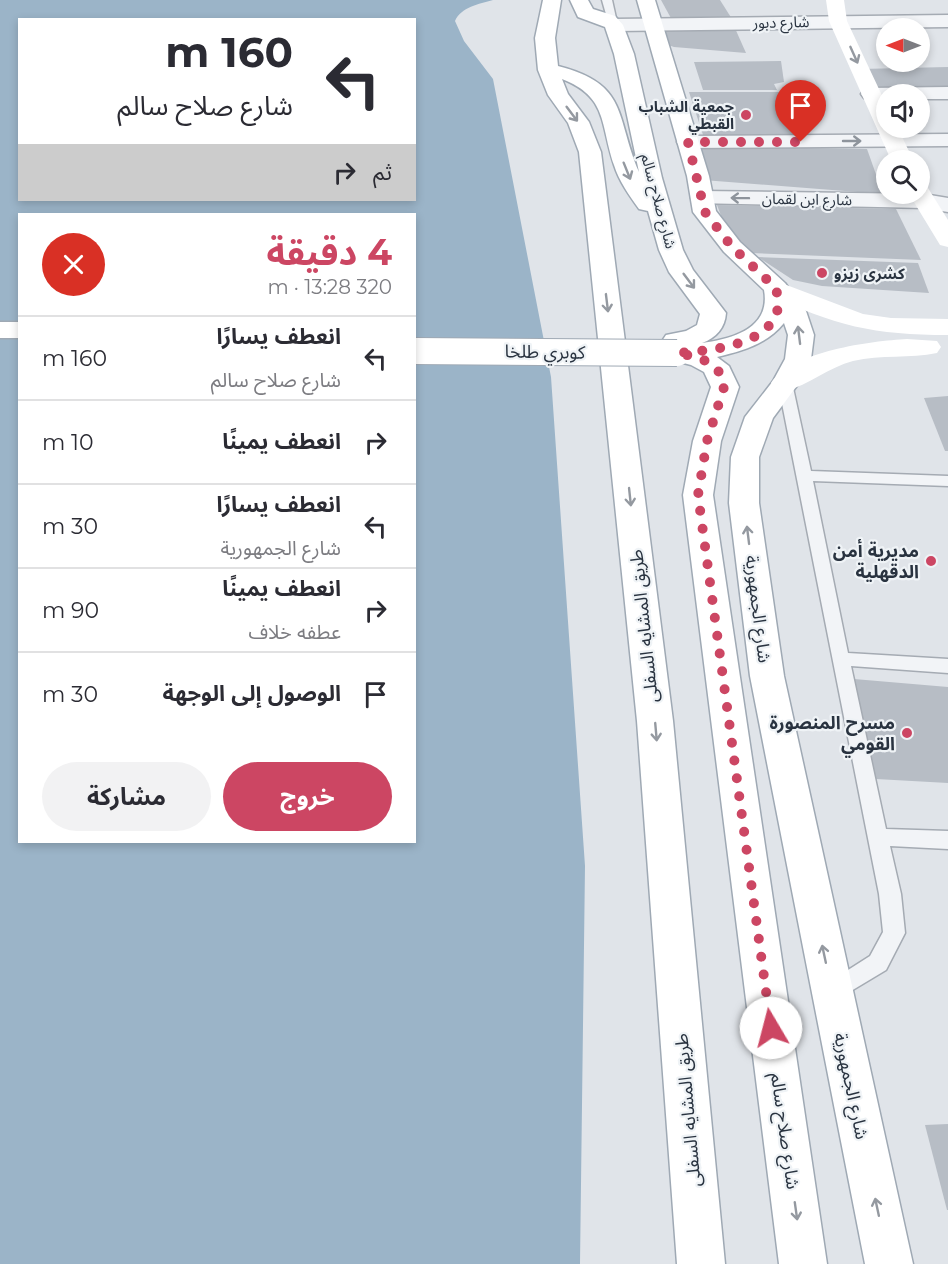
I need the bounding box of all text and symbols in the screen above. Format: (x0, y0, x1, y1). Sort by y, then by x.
street label: شارع دبور (751, 12, 810, 35)
north arrow (876, 18, 930, 72)
map controls (876, 18, 930, 204)
text: 160 m (165, 26, 293, 78)
icon: left (314, 42, 392, 120)
one-way arrow (848, 45, 860, 63)
pin (775, 80, 826, 142)
button: sound (876, 84, 930, 138)
text: شارع صلاح سالم (117, 89, 293, 122)
icon: arrive (784, 89, 817, 122)
place label: جمعية الشباب القبطي (638, 97, 735, 135)
one-way arrow (565, 105, 578, 121)
marker: جمعية الشباب القبطي (739, 108, 753, 122)
one-way arrow (841, 135, 861, 147)
button: search (876, 150, 930, 204)
street label: شارع صلاح سالم (634, 151, 681, 252)
icon: right (328, 156, 361, 189)
text: ثم (373, 159, 392, 186)
one-way arrow (622, 162, 633, 180)
street label: شارع ابن لقمان (762, 189, 853, 212)
one-way arrow (730, 192, 750, 204)
text: 4 دقيقة (266, 230, 392, 274)
button: close (42, 233, 105, 296)
place label: كشرى زيزو (834, 264, 905, 283)
marker: كشرى زيزو (815, 266, 829, 280)
one-way arrow (682, 273, 695, 289)
text: 320 m · 13:28 (267, 275, 392, 299)
one-way arrow (602, 293, 613, 313)
text: انعطف يسارًا (217, 323, 341, 350)
one-way arrow (793, 325, 804, 345)
street label: كوبري طلخا (504, 340, 586, 366)
icon: left (359, 342, 392, 375)
text: 160 m (42, 345, 107, 372)
text: شارع صلاح سالم (211, 368, 341, 392)
icon: right (359, 426, 392, 459)
text: انعطف يمينًا (222, 428, 341, 455)
text: 10 m (42, 429, 94, 456)
one-way arrow (625, 486, 636, 506)
text: انعطف يسارًا (217, 491, 341, 518)
icon: left (359, 510, 392, 543)
text: 30 m (42, 513, 98, 540)
one-way arrow (743, 526, 754, 546)
text: شارع الجمهورية (221, 536, 341, 560)
place label: مديرية أمن الدقهلية (833, 538, 919, 583)
street label: طريق المشايه السفلى (625, 548, 663, 704)
street label: شارع الجمهورية (737, 554, 776, 665)
marker: مديرية أمن الدقهلية (924, 554, 938, 568)
text: انعطف يمينًا (222, 575, 341, 602)
icon: right (359, 594, 392, 627)
text: 90 m (42, 597, 99, 624)
text: عطفه خلاف (248, 620, 341, 644)
icon: arrive (359, 678, 392, 711)
text: الوصول إلى الوجهة (162, 680, 341, 707)
text: 30 m (42, 681, 98, 708)
place label: مسرح المنصورة القومي (770, 712, 895, 758)
one-way arrow (651, 722, 662, 742)
marker: مسرح المنصورة القومي (900, 726, 914, 740)
button: مشاركة (42, 762, 211, 831)
button: خروج (223, 762, 392, 831)
one-way arrow (817, 945, 829, 964)
position arrow (739, 996, 803, 1060)
street label: شارع الجمهورية (826, 1031, 873, 1142)
street label: طريق المشايه السفلى (670, 1032, 706, 1188)
street label: شارع صلاح سالم (763, 1071, 804, 1191)
one-way arrow (871, 1198, 882, 1217)
one-way arrow (790, 1201, 801, 1220)

